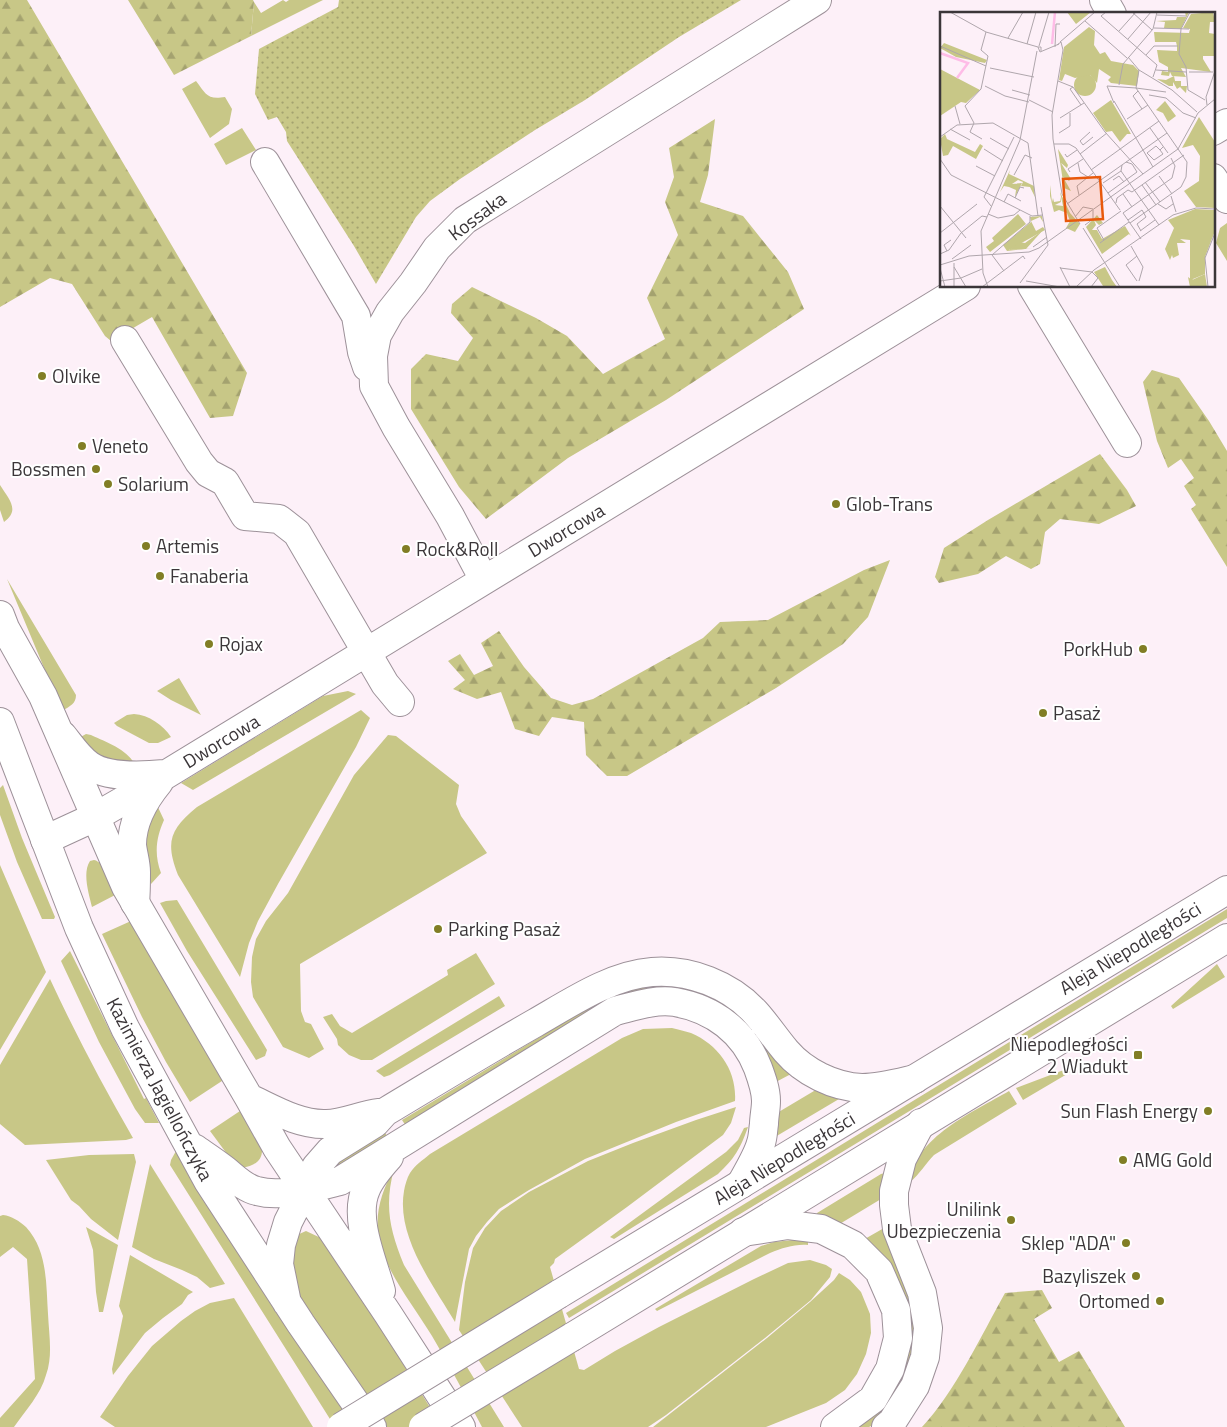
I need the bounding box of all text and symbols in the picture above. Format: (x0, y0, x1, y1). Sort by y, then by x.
inset map (940, 12, 1214, 288)
street label: Kossaka (441, 184, 512, 247)
place label: Olvike (52, 361, 101, 390)
marker: Olvike (36, 370, 48, 382)
place label: Veneto (92, 431, 149, 460)
marker: Veneto (76, 440, 88, 452)
place label: Bossmen (11, 454, 86, 483)
marker: Bossmen (90, 463, 102, 475)
place label: Solarium (118, 469, 189, 498)
marker: Solarium (102, 478, 114, 490)
place label: Glob-Trans (846, 489, 933, 518)
street label: Dworcowa (522, 495, 610, 564)
marker: Glob-Trans (830, 498, 842, 510)
place label: Artemis (156, 531, 219, 560)
place label: Rock&Roll (416, 534, 498, 563)
marker: Artemis (140, 540, 152, 552)
marker: Rock&Roll (400, 543, 412, 555)
place label: Fanaberia (170, 561, 249, 590)
marker: Fanaberia (154, 570, 166, 582)
place label: Rojax (219, 629, 263, 658)
place label: PorkHub (1063, 634, 1133, 663)
marker: Rojax (203, 638, 215, 650)
marker: PorkHub (1137, 643, 1149, 655)
place label: Pasaż (1053, 698, 1101, 727)
street label: Dworcowa (177, 706, 265, 775)
marker: Pasaż (1037, 707, 1049, 719)
street label: Aleja Niepodległości (1053, 894, 1206, 1001)
place label: Parking Pasaż (448, 914, 560, 943)
marker: Parking Pasaż (432, 923, 444, 935)
street label: Kazimierza Jagiellończyka (100, 992, 221, 1186)
place label: Niepodległości 2 Wiadukt (1010, 1029, 1128, 1080)
marker: Niepodległości 2 Wiadukt (1132, 1049, 1144, 1061)
place label: Sun Flash Energy (1060, 1096, 1198, 1125)
street label: Aleja Niepodległości (707, 1104, 860, 1211)
marker: Sun Flash Energy (1202, 1105, 1214, 1117)
place label: AMG Gold (1133, 1145, 1212, 1174)
marker: AMG Gold (1117, 1154, 1129, 1166)
place label: Unilink Ubezpieczenia (886, 1194, 1001, 1245)
marker: Unilink Ubezpieczenia (1005, 1214, 1017, 1226)
place label: Sklep "ADA" (1021, 1228, 1116, 1257)
marker: Sklep "ADA" (1120, 1237, 1132, 1249)
place label: Bazyliszek (1042, 1261, 1126, 1290)
marker: Bazyliszek (1130, 1270, 1142, 1282)
place label: Ortomed (1079, 1286, 1150, 1315)
marker: Ortomed (1154, 1295, 1166, 1307)

